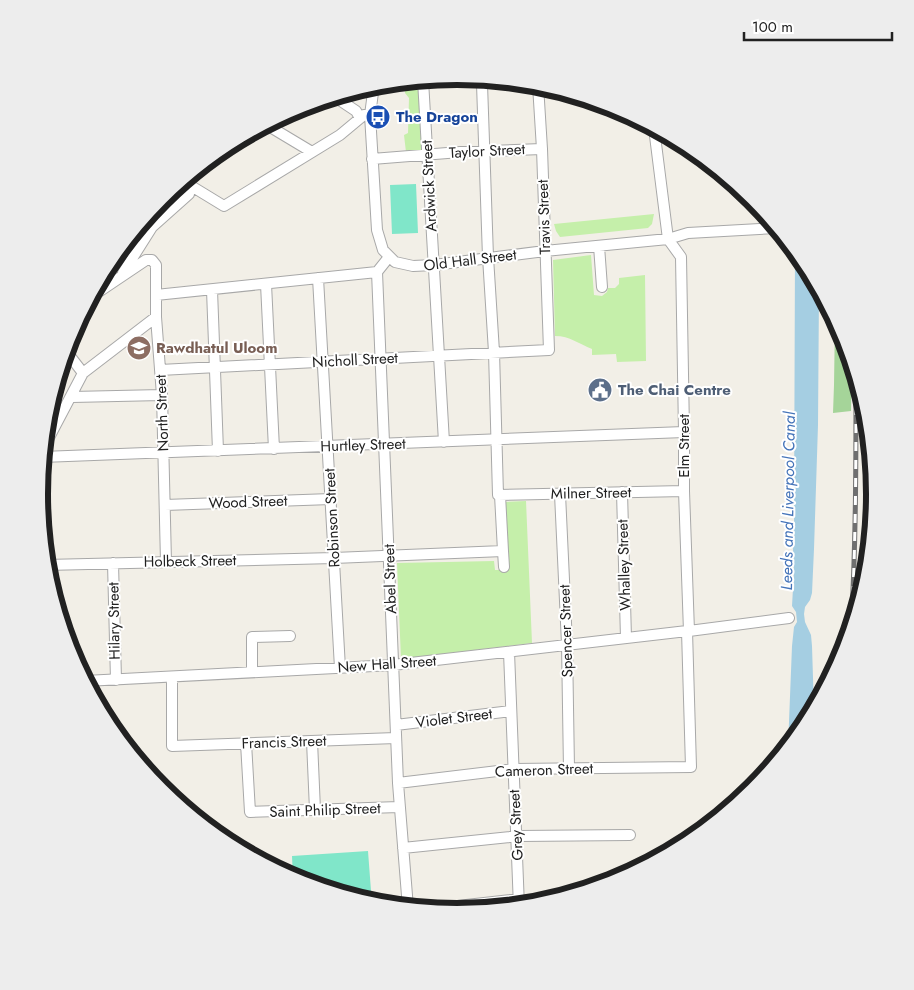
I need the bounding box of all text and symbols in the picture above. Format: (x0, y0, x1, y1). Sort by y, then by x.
scale bar (744, 10, 892, 42)
text: 100 m (752, 16, 793, 38)
bus stop icon: The Dragon (365, 104, 391, 130)
place label: The Dragon (396, 106, 478, 128)
street label: Taylor Street (448, 138, 526, 164)
street label: Ardwick Street (416, 139, 442, 232)
street label: Travis Street (532, 179, 556, 255)
street label: Old Hall Street (422, 243, 518, 277)
school or university icon: Rawdhatul Uloom (126, 335, 152, 361)
place label: Rawdhatul Uloom (156, 337, 278, 359)
street label: Nicholl Street (312, 347, 399, 373)
street label: North Street (150, 374, 174, 452)
public building icon: The Chai Centre (587, 377, 613, 403)
place label: The Chai Centre (618, 379, 731, 401)
water label: Leeds and Liverpool Canal (775, 410, 801, 591)
street label: Elm Street (673, 414, 695, 478)
street label: Hurtley Street (320, 433, 406, 457)
street label: Robinson Street (318, 467, 346, 568)
street label: Milner Street (551, 481, 632, 505)
street label: Wood Street (208, 490, 288, 514)
street label: Whalley Street (611, 519, 637, 611)
street label: Abel Street (378, 543, 402, 614)
street label: Holbeck Street (143, 549, 237, 573)
street label: Hilary Street (102, 582, 126, 660)
street label: Spencer Street (553, 584, 579, 678)
street label: New Hall Street (337, 650, 438, 678)
street label: Violet Street (414, 702, 494, 734)
street label: Francis Street (241, 730, 327, 754)
street label: Cameron Street (495, 757, 594, 783)
street label: Grey Street (503, 789, 529, 861)
street label: Saint Philip Street (269, 797, 381, 823)

